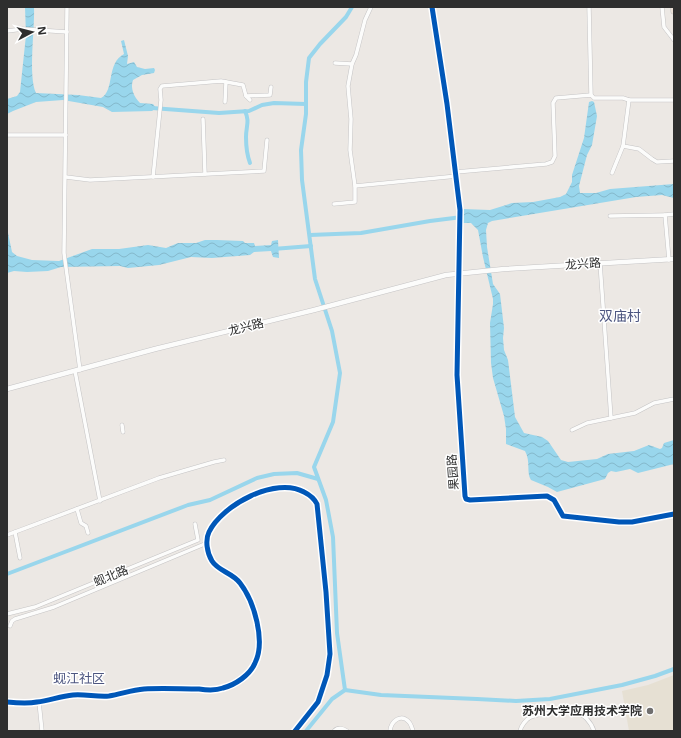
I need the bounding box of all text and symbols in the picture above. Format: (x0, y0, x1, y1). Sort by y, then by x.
north arrow (12, 12, 52, 52)
text: N (34, 25, 50, 36)
street label: 龙兴路 (564, 254, 602, 273)
district label: 双庙村 (599, 306, 641, 325)
street label: 龙兴路 (226, 314, 265, 339)
street label: 果园路 (443, 453, 462, 491)
street label: 蚬北路 (91, 561, 131, 590)
district label: 蚬江社区 (53, 669, 105, 687)
place label: 苏州大学应用技术学院 (522, 702, 642, 719)
marker: 苏州大学应用技术学院 (645, 706, 655, 716)

